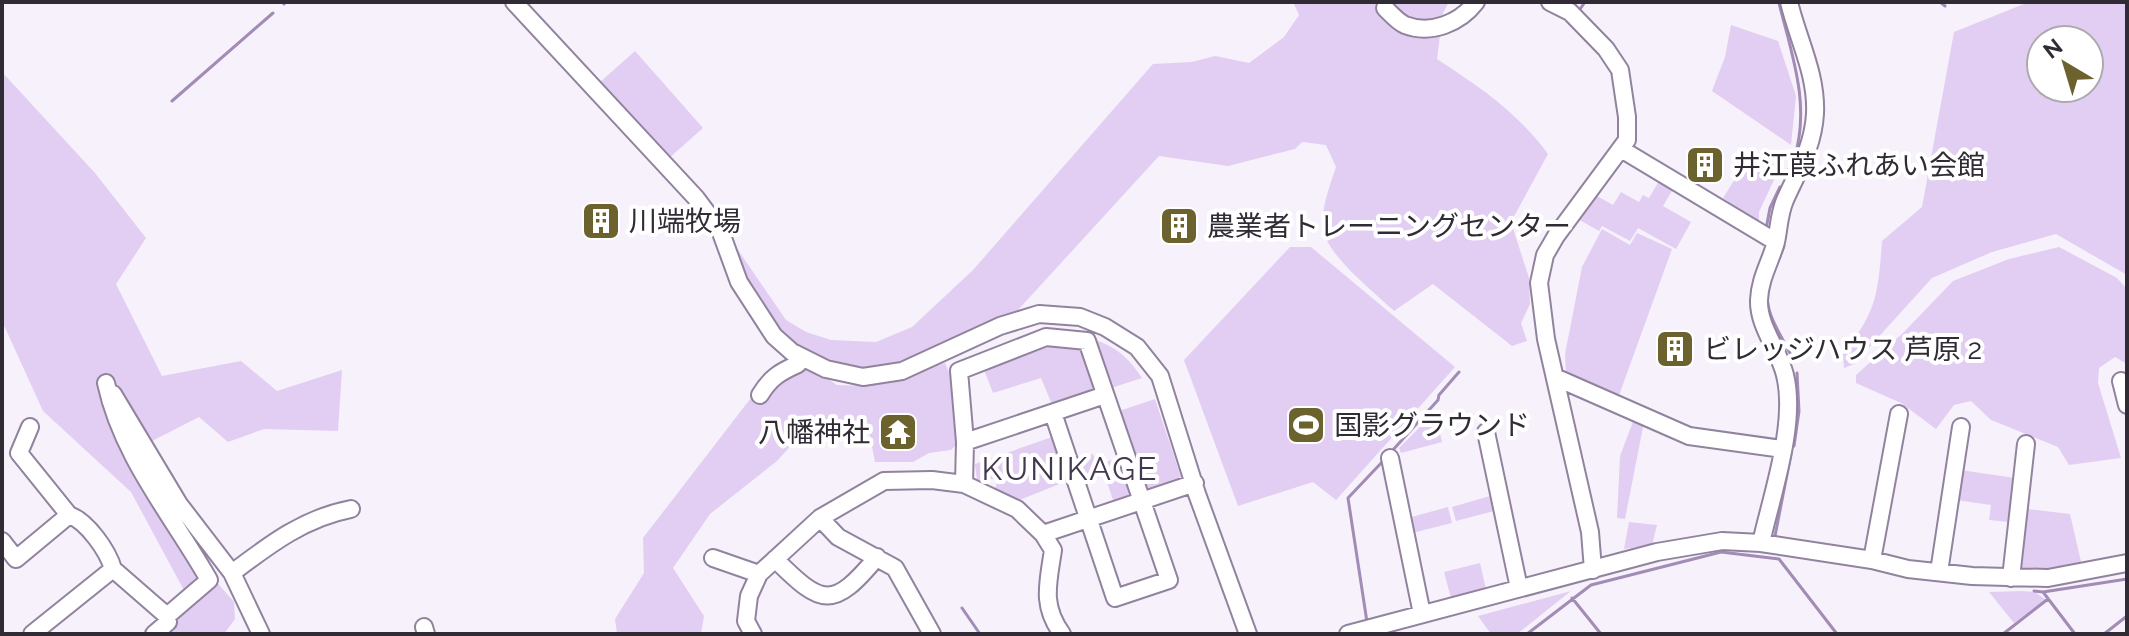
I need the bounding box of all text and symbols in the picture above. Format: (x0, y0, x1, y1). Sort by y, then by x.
north arrow (2025, 24, 2105, 104)
text: N (2038, 33, 2067, 64)
building icon: 井江葭ふれあい会館 (1684, 144, 1726, 186)
place label: 井江葭ふれあい会館 (1733, 149, 1985, 182)
building icon: 川端牧場 (580, 200, 622, 242)
place label: 川端牧場 (629, 205, 741, 238)
building icon: 農業者トレーニングセンター (1158, 205, 1200, 247)
place label: 農業者トレーニングセンター (1207, 210, 1571, 243)
building icon: ビレッジハウス 芦原 2 (1654, 328, 1696, 370)
place label: ビレッジハウス 芦原 2 (1703, 333, 1982, 366)
sports icon: 国影グラウンド (1285, 404, 1327, 446)
place label: 国影グラウンド (1334, 409, 1530, 442)
temple icon: 八幡神社 (877, 411, 919, 453)
place label: 八幡神社 (758, 416, 870, 449)
district label: KUNIKAGE (981, 450, 1159, 487)

